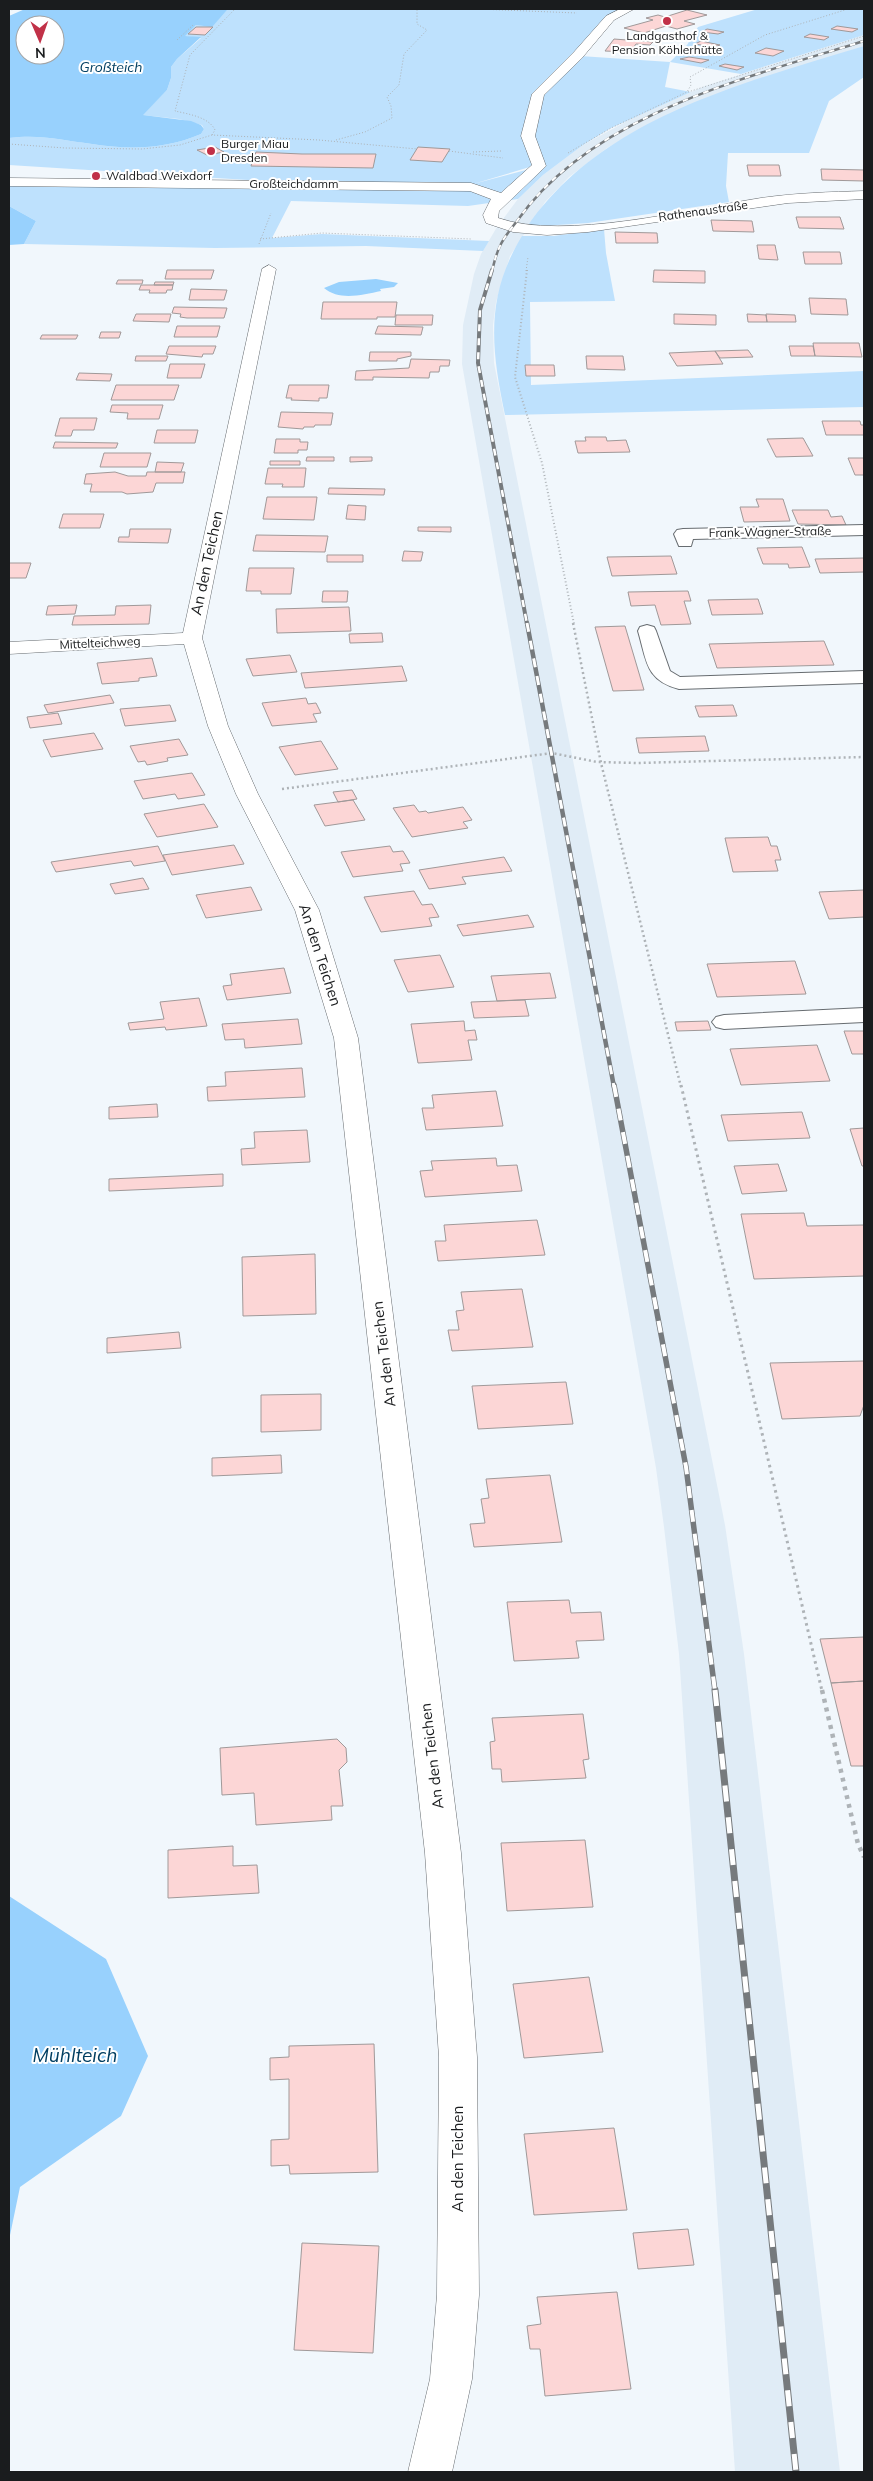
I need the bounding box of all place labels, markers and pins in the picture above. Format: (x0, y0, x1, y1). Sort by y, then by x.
marker: Landgasthof & Pension Köhlerhütte (661, 15, 673, 27)
place label: Landgasthof & Pension Köhlerhütte (612, 28, 722, 57)
place label: Burger Miau Dresden (221, 136, 289, 165)
marker: Burger Miau Dresden (205, 145, 217, 157)
place label: Waldbad Weixdorf (106, 168, 213, 183)
marker: Waldbad Weixdorf (90, 170, 102, 182)

